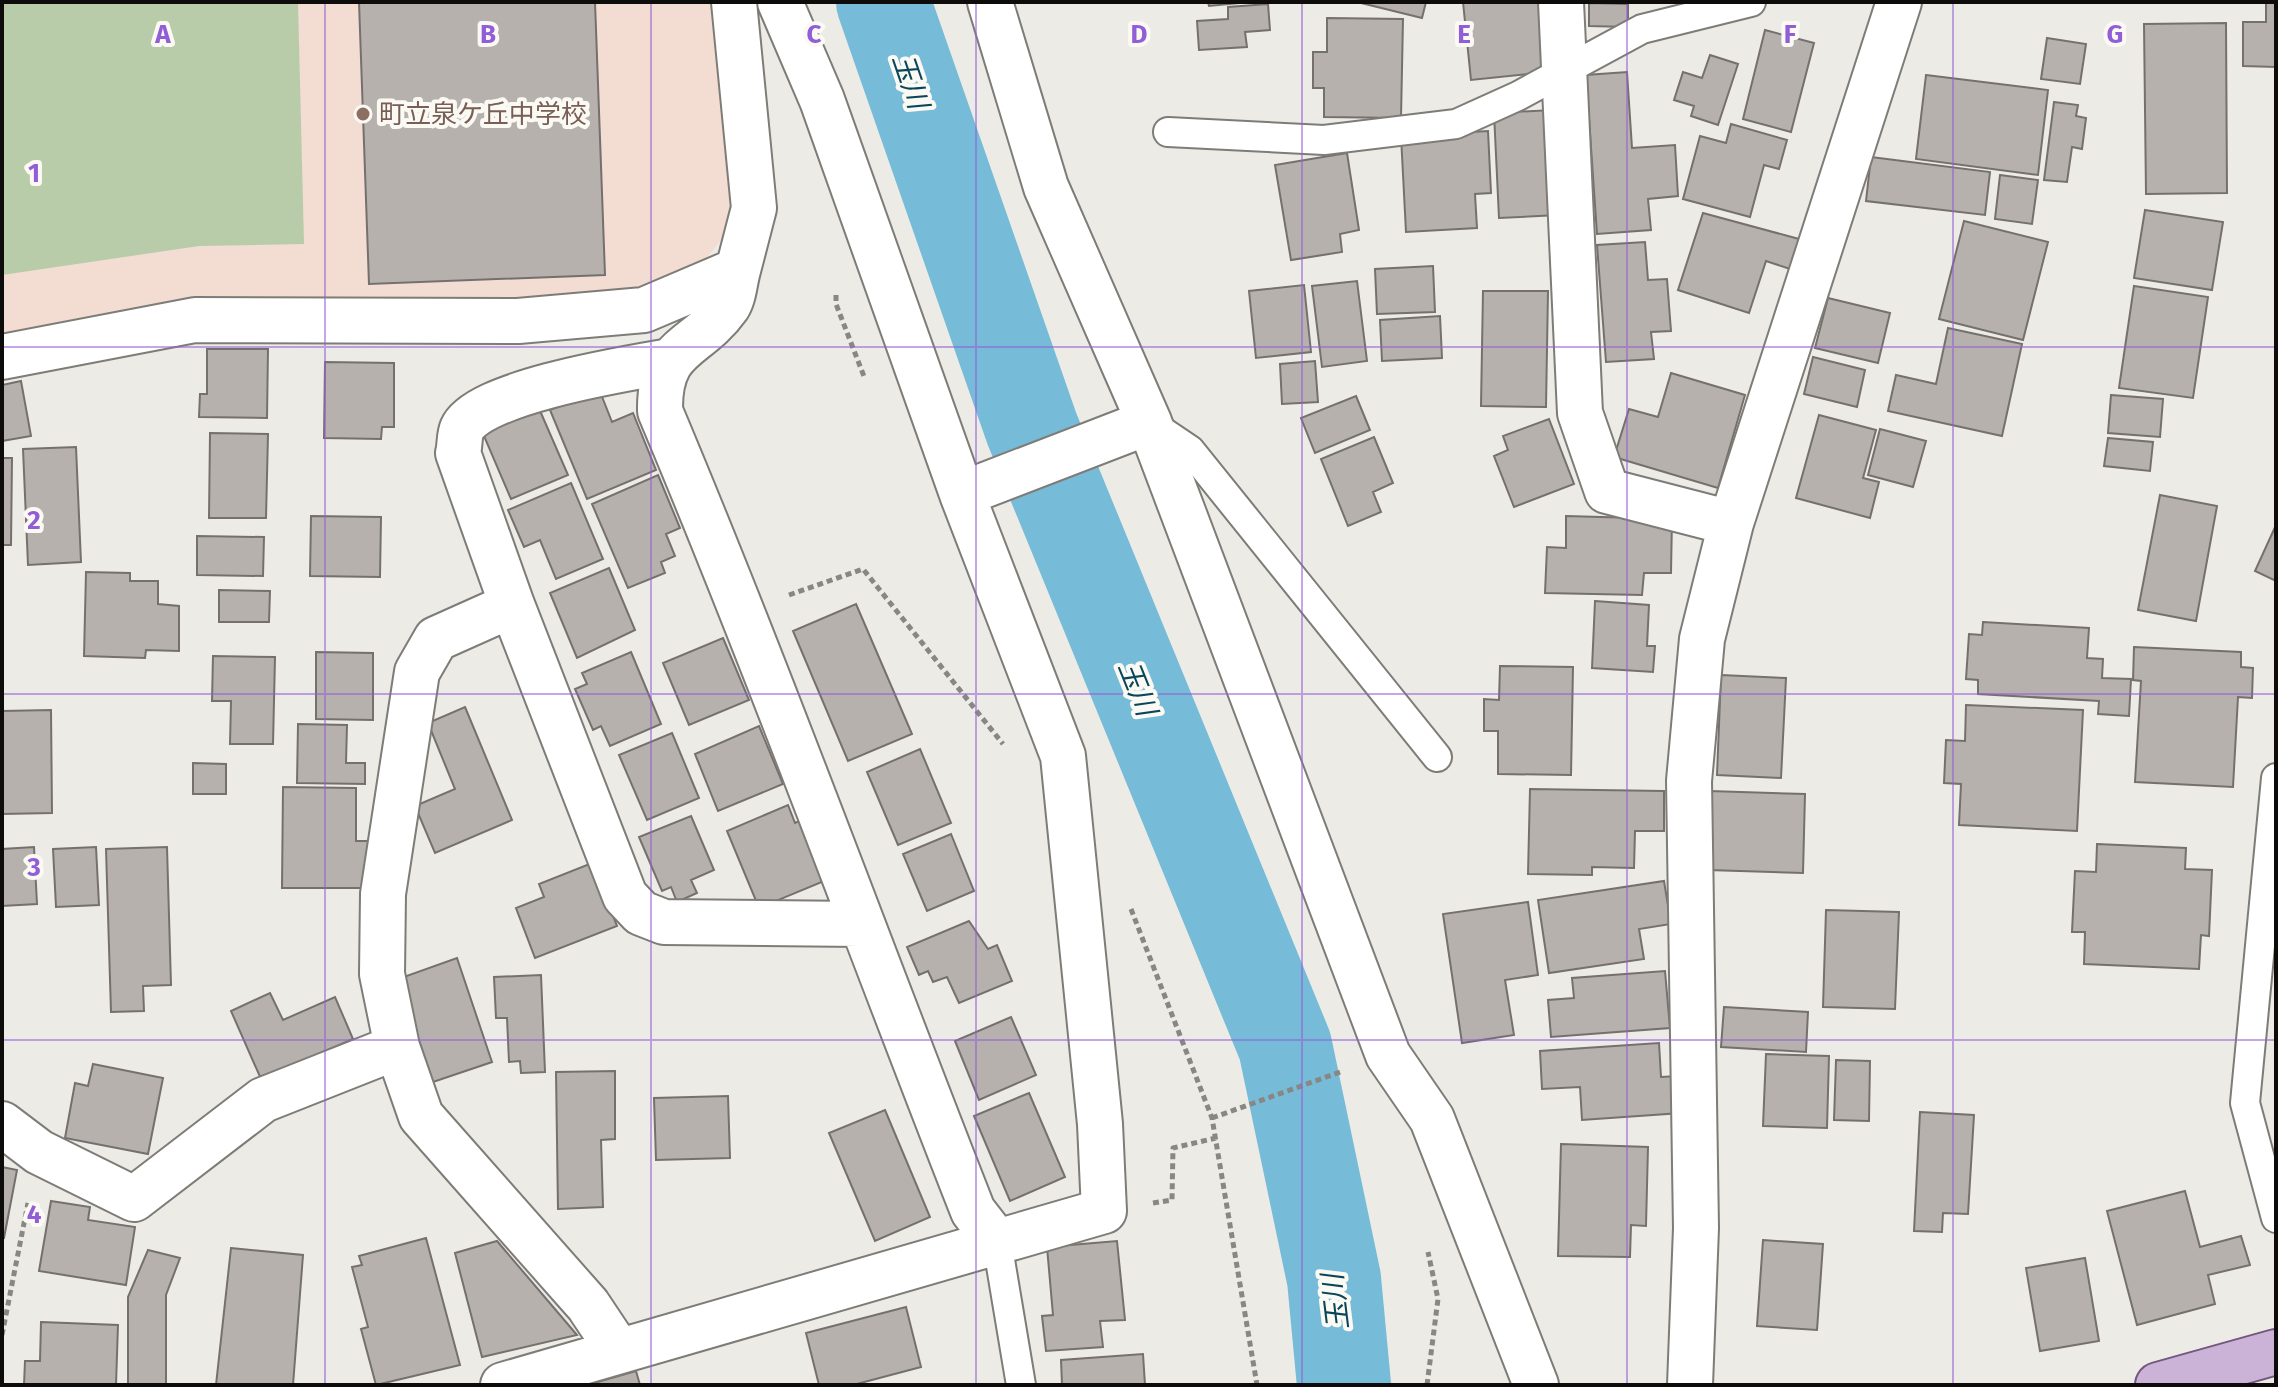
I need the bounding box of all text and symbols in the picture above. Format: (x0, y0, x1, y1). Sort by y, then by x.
text: A (154, 19, 171, 50)
text: B (480, 19, 496, 50)
text: C (807, 19, 822, 50)
text: D (1131, 19, 1148, 50)
text: E (1457, 19, 1471, 50)
text: F (1784, 19, 1797, 50)
text: G (2107, 19, 2123, 50)
water label: 玉川 (886, 49, 936, 116)
place label: 町立泉ケ丘中学校 (379, 99, 587, 130)
marker: 町立泉ケ丘中学校 (354, 105, 372, 123)
text: 1 (28, 158, 40, 189)
text: 2 (27, 505, 41, 536)
water label: 玉川 (1112, 656, 1164, 723)
text: 3 (26, 852, 41, 883)
text: 4 (27, 1199, 42, 1230)
water label: 玉川 (1315, 1269, 1355, 1332)

